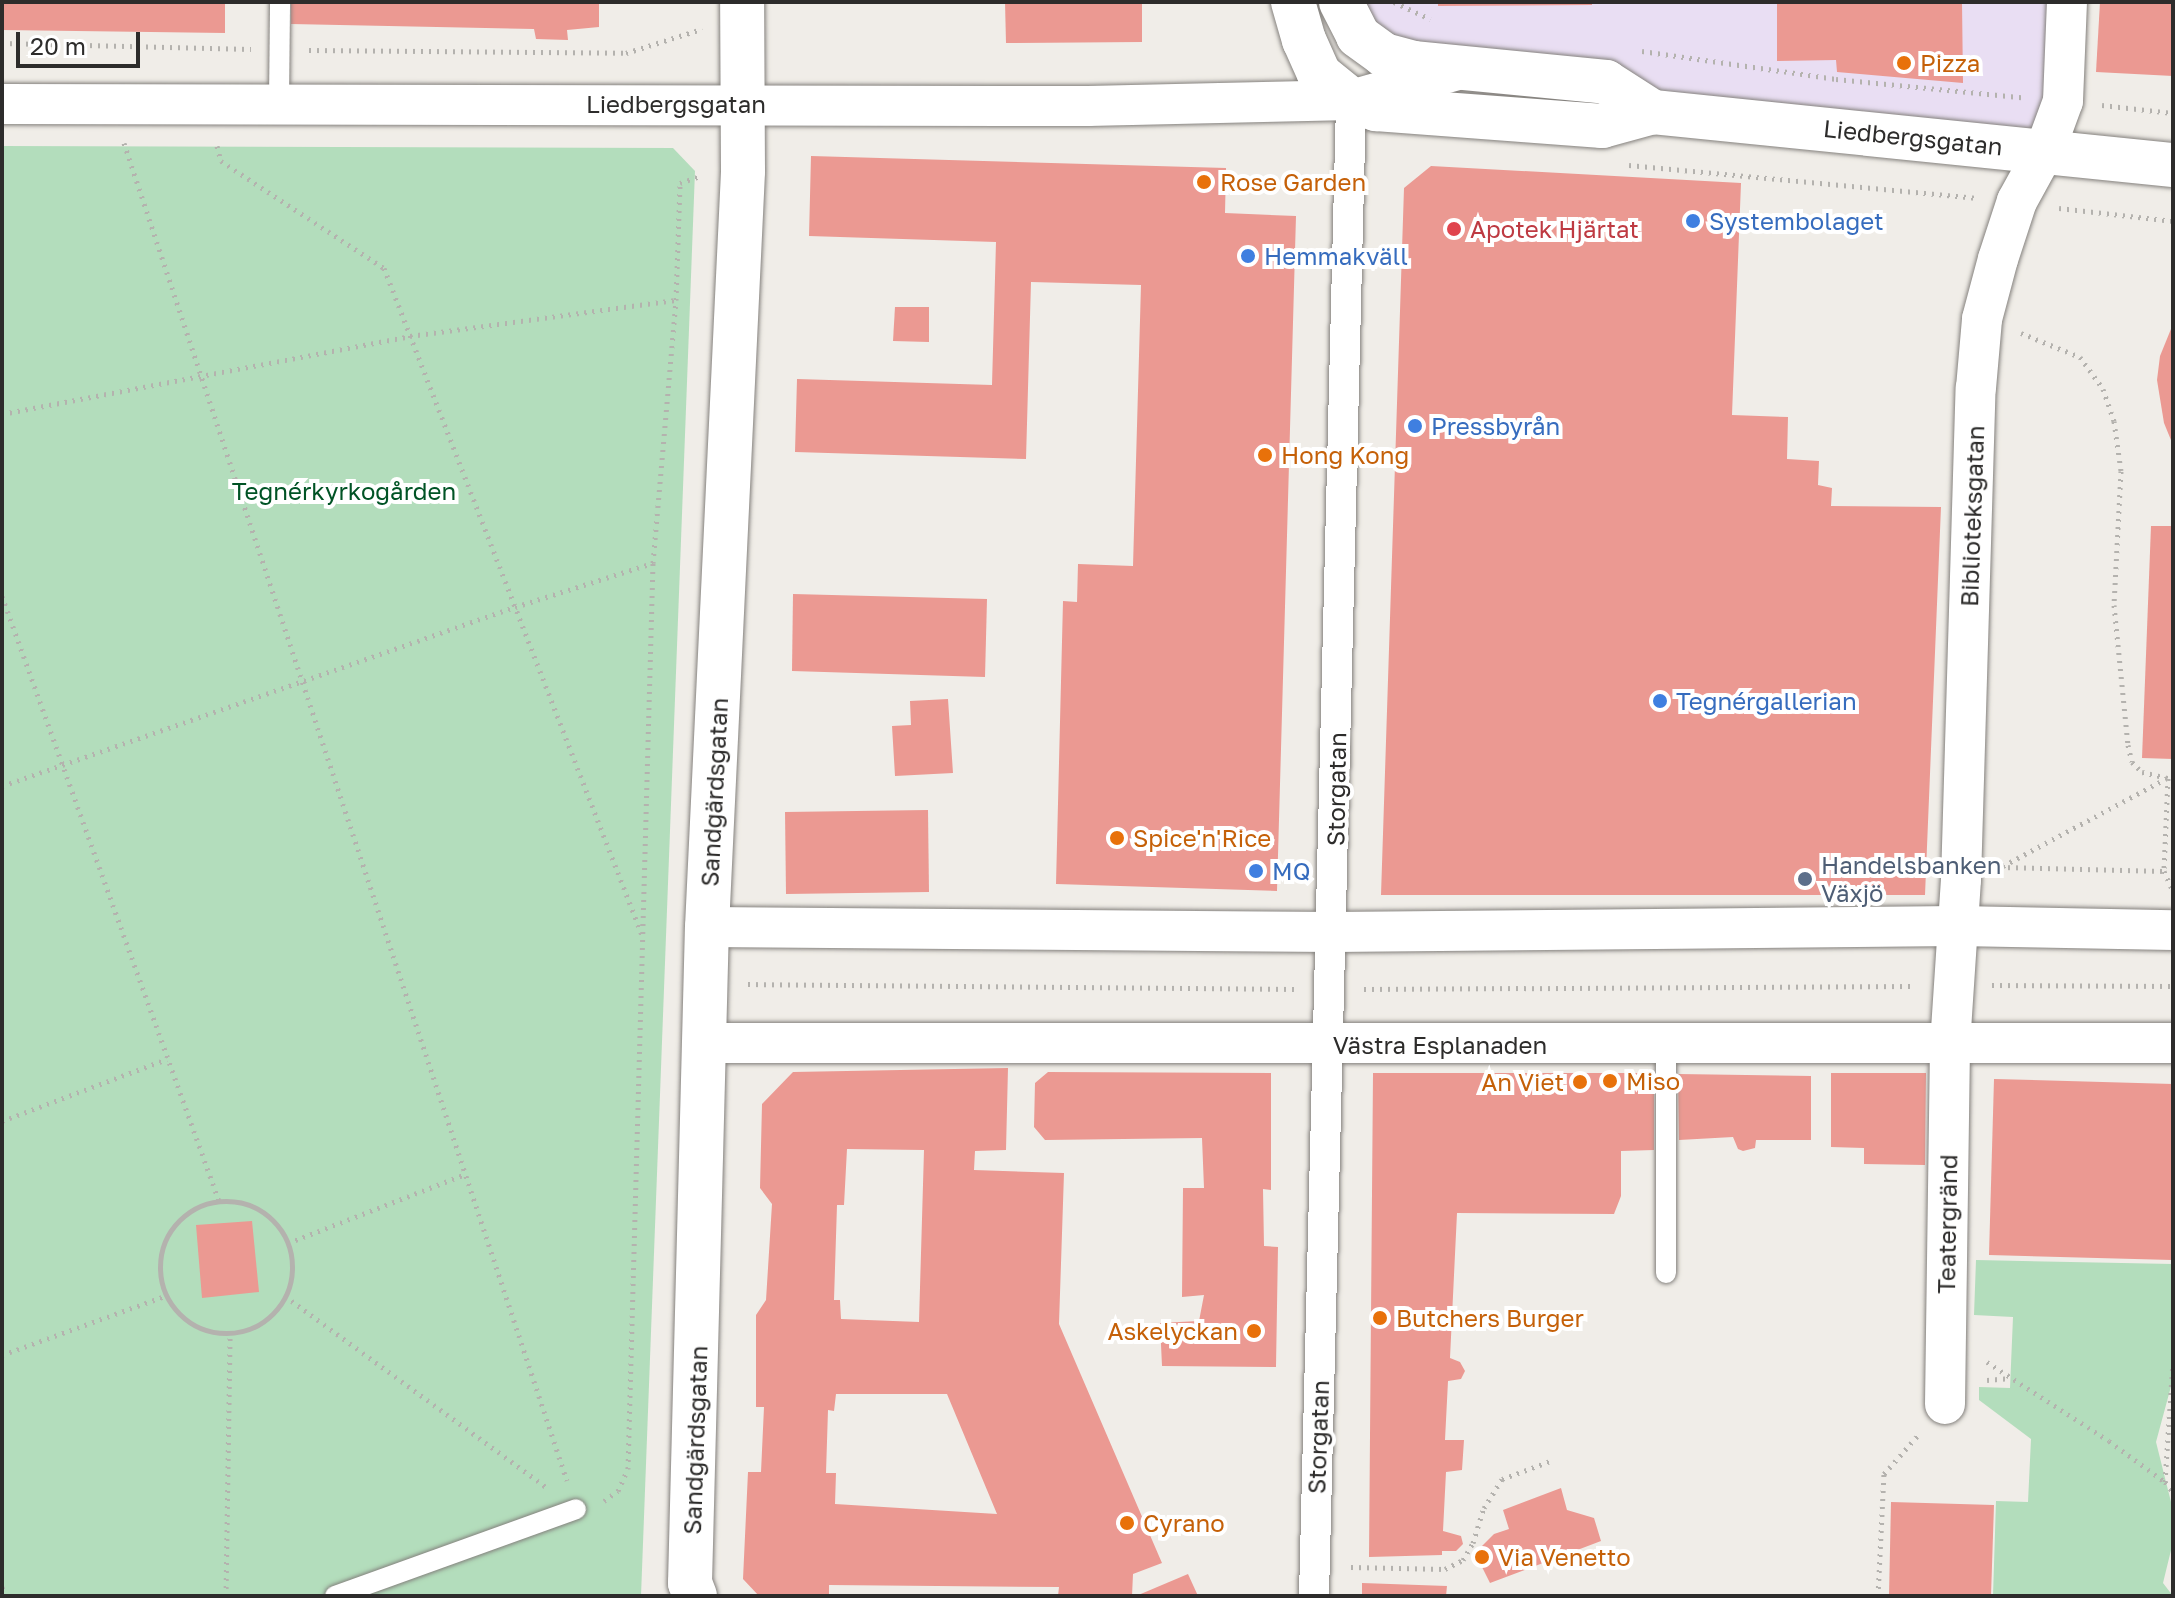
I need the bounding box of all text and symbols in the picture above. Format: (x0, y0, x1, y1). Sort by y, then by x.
scale bar (20, 16, 144, 66)
text: 20 m (30, 31, 86, 60)
place label: Pizza (1920, 49, 1980, 77)
marker: Pizza (1895, 54, 1913, 72)
street label: Liedbergsgatan (586, 90, 766, 118)
street label: Liedbergsgatan (1822, 113, 2004, 161)
place label: Rose Garden (1220, 168, 1366, 196)
marker: Rose Garden (1195, 173, 1213, 191)
place label: Systembolaget (1709, 207, 1884, 235)
marker: Systembolaget (1684, 212, 1702, 230)
place label: Apotek Hjärtat (1470, 215, 1639, 243)
marker: Apotek Hjärtat (1445, 220, 1463, 238)
place label: Hemmakväll (1264, 242, 1408, 270)
marker: Hemmakväll (1239, 247, 1257, 265)
place label: Pressbyrån (1431, 412, 1560, 440)
marker: Pressbyrån (1406, 417, 1424, 435)
street label: Biblioteksgatan (1954, 425, 1990, 607)
place label: Hong Kong (1281, 441, 1409, 469)
marker: Hong Kong (1256, 446, 1274, 464)
park label: Tegnérkyrkogården (232, 477, 456, 505)
place label: Tegnérgallerian (1676, 687, 1857, 715)
marker: Tegnérgallerian (1651, 692, 1669, 710)
street label: Sandgärdsgatan (695, 697, 733, 887)
street label: Storgatan (1321, 732, 1351, 846)
place label: Spice'n'Rice (1133, 824, 1271, 852)
marker: Spice'n'Rice (1108, 829, 1126, 847)
place label: Handelsbanken Växjö (1821, 851, 2001, 907)
place label: MQ (1272, 857, 1310, 885)
marker: MQ (1247, 862, 1265, 880)
marker: Handelsbanken Växjö (1796, 870, 1814, 888)
street label: Västra Esplanaden (1333, 1031, 1547, 1059)
place label: Miso (1626, 1067, 1680, 1095)
place label: An Viet (1481, 1068, 1564, 1096)
marker: Miso (1601, 1072, 1619, 1090)
marker: An Viet (1571, 1073, 1589, 1091)
street label: Teatergränd (1931, 1154, 1963, 1294)
place label: Butchers Burger (1396, 1304, 1584, 1332)
marker: Butchers Burger (1371, 1309, 1389, 1327)
place label: Askelyckan (1107, 1317, 1238, 1345)
marker: Askelyckan (1245, 1322, 1263, 1340)
street label: Sandgärdsgatan (677, 1345, 713, 1535)
street label: Storgatan (1302, 1380, 1334, 1494)
place label: Cyrano (1143, 1509, 1225, 1537)
marker: Cyrano (1118, 1514, 1136, 1532)
place label: Via Venetto (1498, 1543, 1631, 1571)
marker: Via Venetto (1473, 1548, 1491, 1566)

